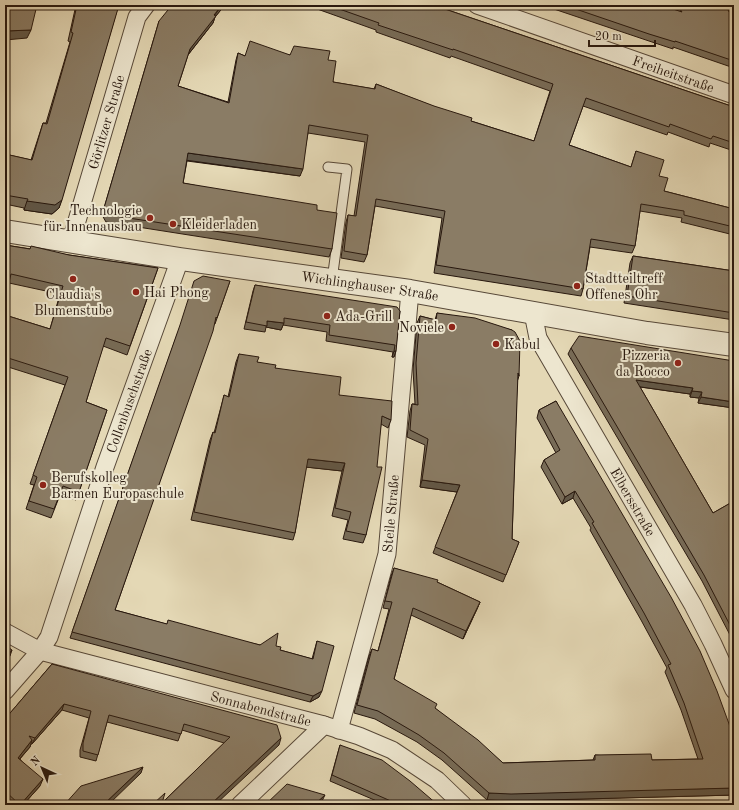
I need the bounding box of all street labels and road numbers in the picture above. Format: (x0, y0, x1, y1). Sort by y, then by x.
street label: Freiheitstraße (630, 54, 716, 95)
street label: Görlitzer Straße (86, 74, 128, 171)
street label: Wichlinghauser Straße (300, 270, 440, 304)
street label: Collenbuschstraße (105, 347, 155, 455)
street label: Elbersstraße (607, 466, 658, 539)
street label: Steile Straße (381, 474, 402, 553)
street label: Sonnabendstraße (209, 690, 312, 729)

